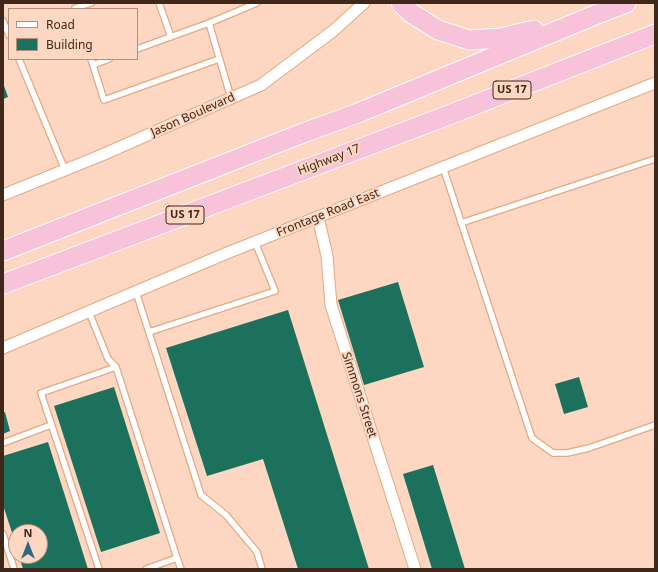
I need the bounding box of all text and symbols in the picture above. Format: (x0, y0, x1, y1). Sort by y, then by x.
legend (8, 8, 138, 60)
text: Road (46, 16, 75, 33)
text: Building (46, 36, 93, 53)
road number: US 17 (493, 81, 531, 99)
street label: Jason Boulevard (149, 90, 237, 140)
street label: Highway 17 (296, 141, 362, 179)
street label: Frontage Road East (275, 186, 381, 240)
road number: US 17 (166, 206, 204, 224)
street label: Simmons Street (338, 350, 380, 440)
north arrow (8, 524, 48, 564)
text: N (24, 525, 32, 540)

